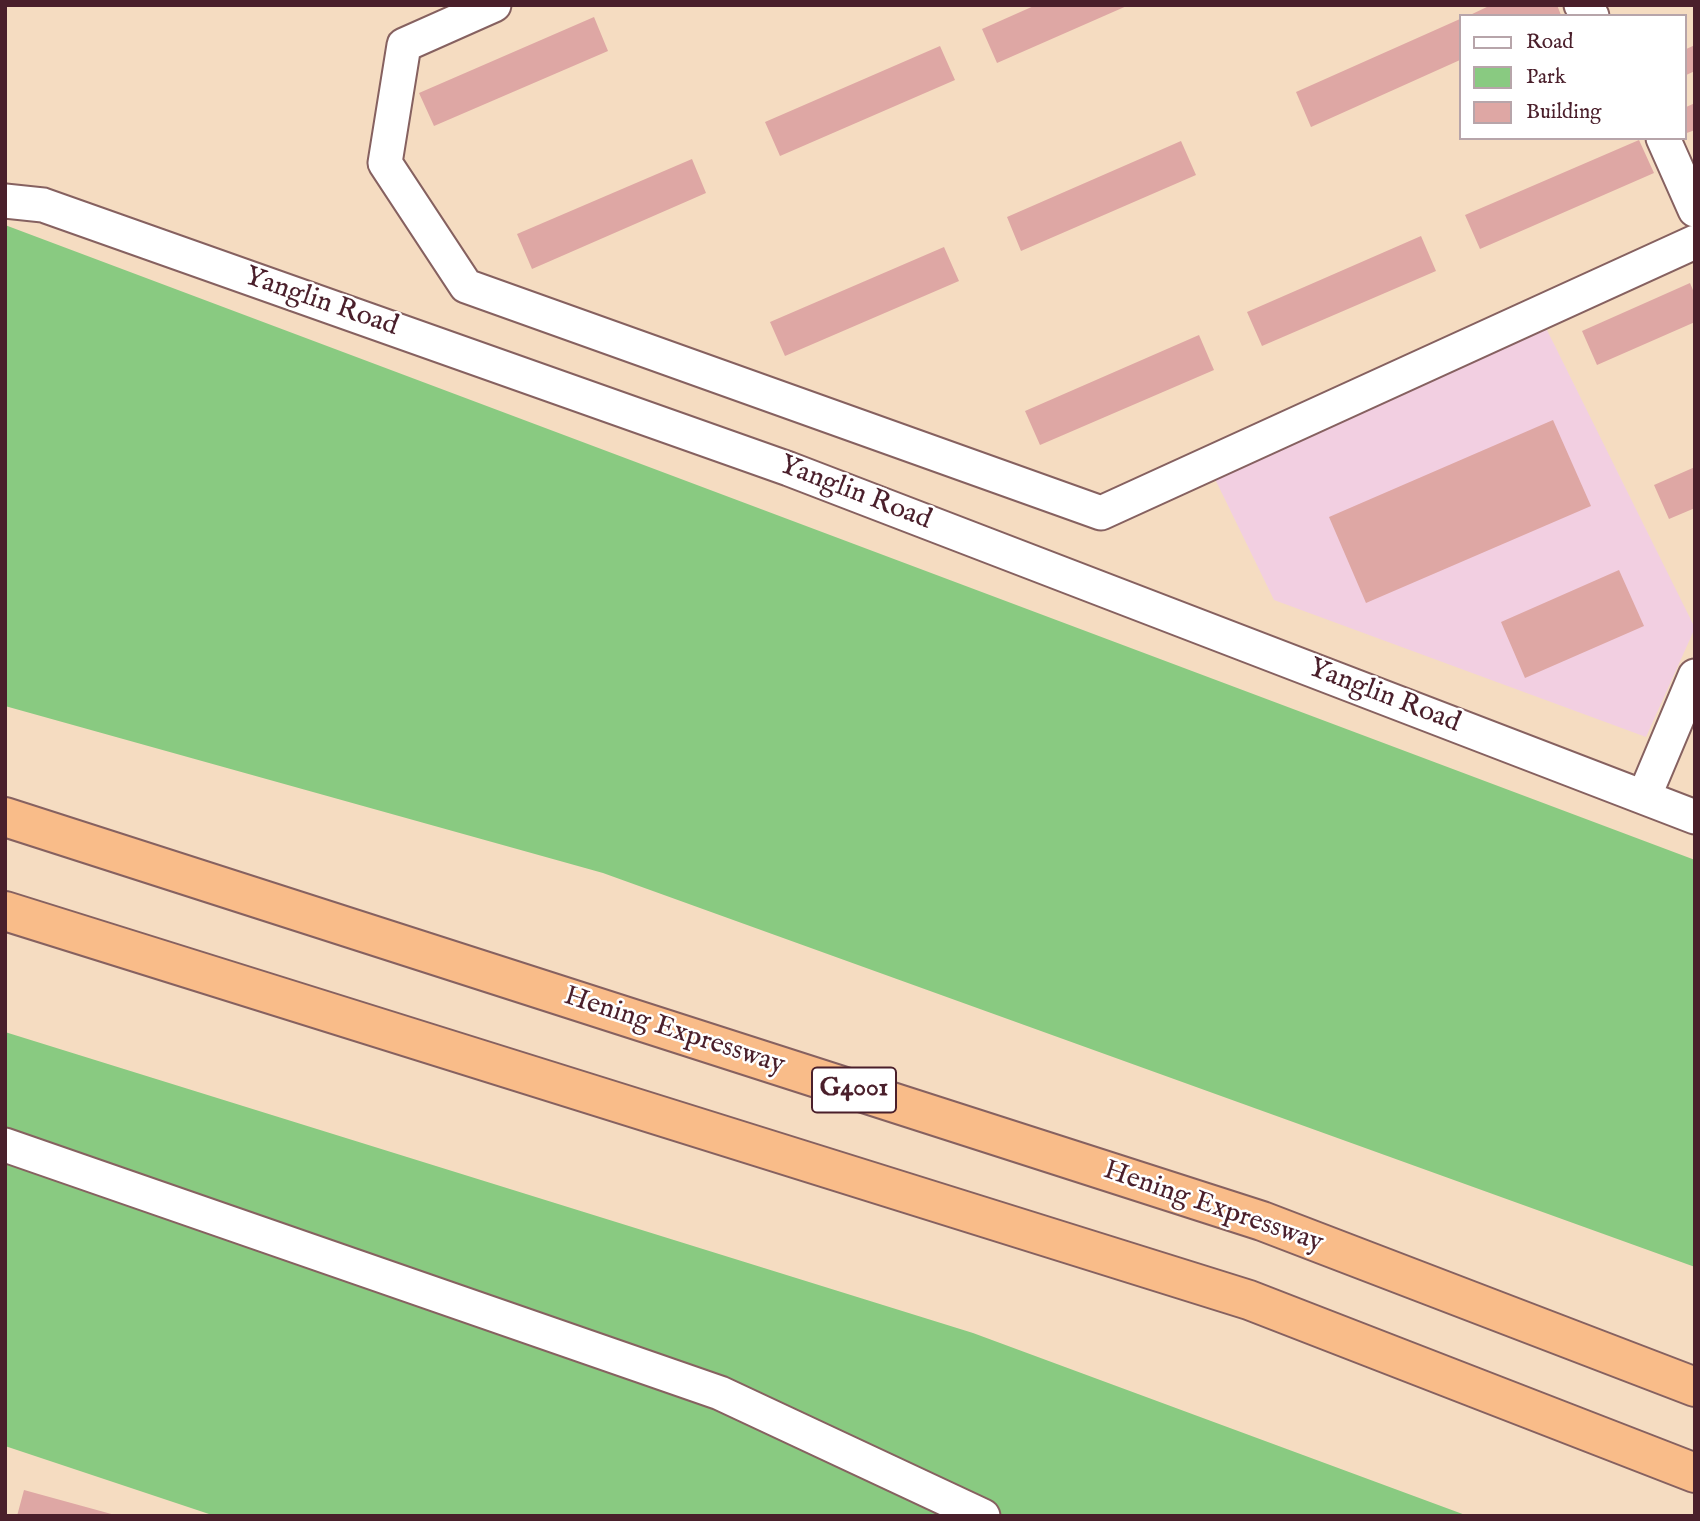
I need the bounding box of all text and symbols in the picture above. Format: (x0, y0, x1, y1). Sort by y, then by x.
legend (1458, 14, 1686, 140)
text: Road (1526, 29, 1573, 56)
text: Park (1526, 64, 1566, 91)
text: Building (1526, 99, 1601, 126)
street label: Yanglin Road (240, 261, 402, 345)
street label: Yanglin Road (774, 450, 936, 538)
street label: Yanglin Road (1303, 653, 1465, 741)
street label: Hening Expressway (559, 980, 789, 1084)
road number: G4001 (812, 1068, 896, 1112)
street label: Hening Expressway (1099, 1155, 1327, 1261)

